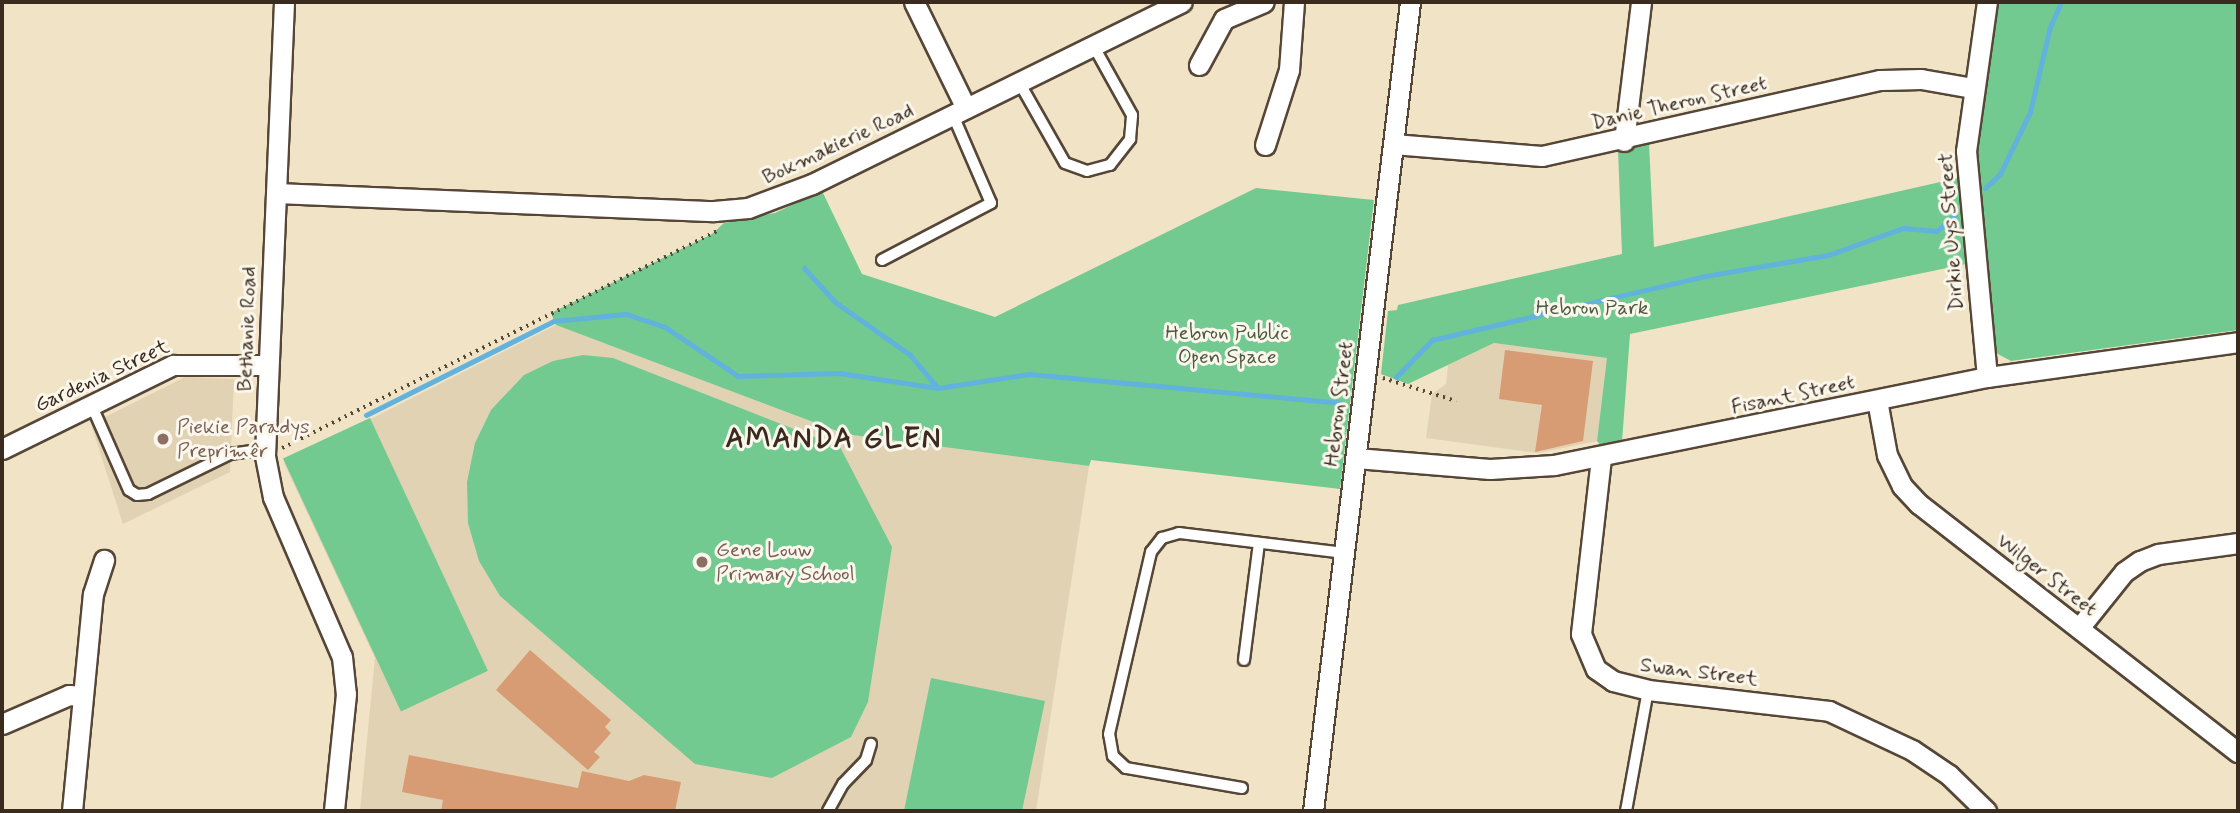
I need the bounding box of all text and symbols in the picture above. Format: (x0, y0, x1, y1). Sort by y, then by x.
street label: Danie Theron Street (1587, 70, 1771, 136)
street label: Bokmakierie Road (758, 98, 918, 190)
street label: Dirkie Uys Street (1933, 153, 1969, 311)
street label: Bethanie Road (232, 266, 262, 392)
park label: Hebron Park (1537, 295, 1647, 321)
park label: Hebron Public Open Space (1165, 320, 1289, 370)
street label: Gardenia Street (31, 334, 173, 418)
street label: Hebron Street (1319, 338, 1359, 470)
street label: Fisant Street (1727, 369, 1859, 421)
place label: Piekie Paradys Preprimêr (177, 414, 307, 464)
district label: AMANDA GLEN (728, 423, 940, 457)
marker: Piekie Paradys Preprimêr (155, 431, 171, 447)
street label: Wilger Street (1990, 527, 2104, 623)
place label: Gene Louw Primary School (716, 537, 855, 587)
marker: Gene Louw Primary School (694, 554, 710, 570)
street label: Swan Street (1639, 652, 1759, 692)

